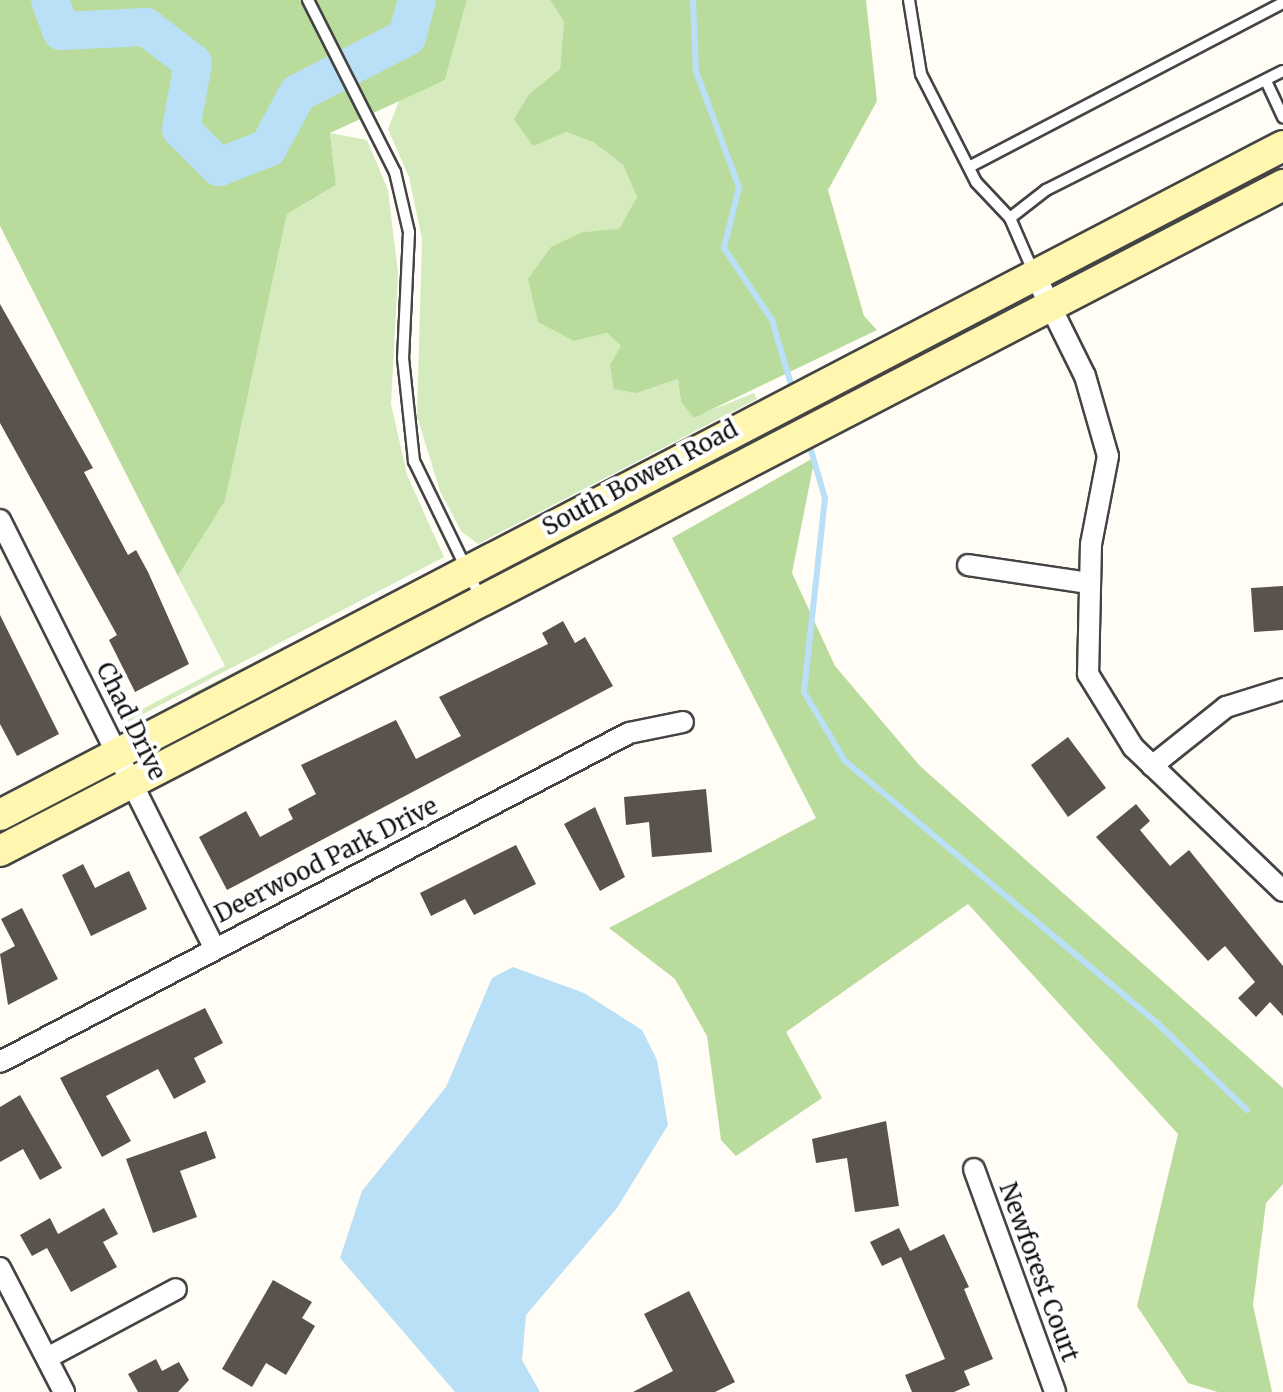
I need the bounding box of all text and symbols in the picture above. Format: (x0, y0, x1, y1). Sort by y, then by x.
street label: South Bowen Road (537, 414, 743, 542)
street label: Chad Drive (90, 658, 172, 784)
street label: Deerwood Park Drive (210, 791, 442, 929)
street label: Newforest Court (993, 1179, 1085, 1365)

